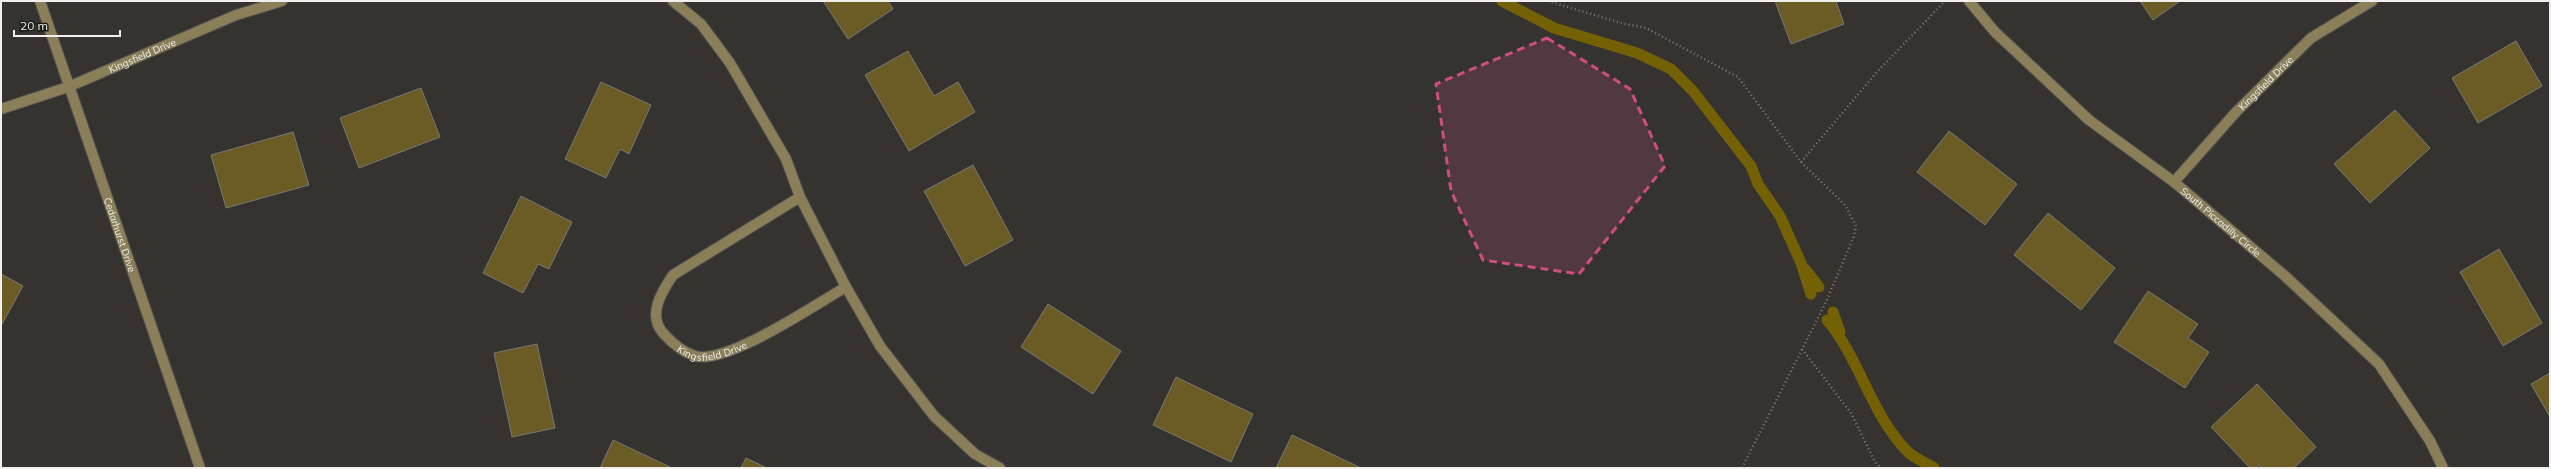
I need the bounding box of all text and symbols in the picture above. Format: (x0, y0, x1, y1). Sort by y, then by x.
scale bar (14, 12, 120, 38)
text: 20 m (20, 18, 48, 33)
street label: Kingsfield Drive (106, 35, 178, 75)
street label: Kingsfield Drive (2235, 53, 2296, 113)
street label: South Piccadilly Circle (2178, 184, 2264, 259)
street label: Cedarhurst Drive (101, 196, 139, 274)
street label: Kingsfield Drive (675, 338, 749, 363)

